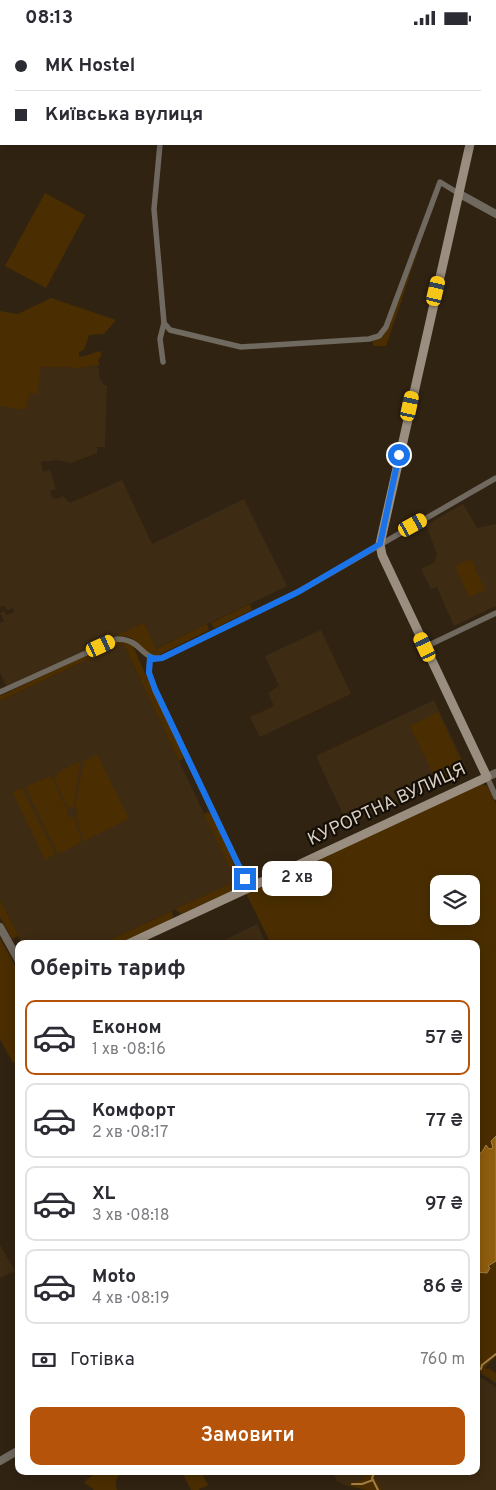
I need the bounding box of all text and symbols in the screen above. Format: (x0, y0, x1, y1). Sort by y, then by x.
text: 08:13 (25, 6, 73, 30)
text: MK Hostel (45, 54, 135, 78)
text: Київська вулиця (45, 103, 203, 127)
car (425, 275, 446, 307)
car (399, 390, 420, 422)
route start (388, 444, 410, 466)
car (396, 511, 429, 539)
car (411, 630, 438, 664)
car (84, 633, 117, 659)
street label: КУРОРТНА ВУЛИЦЯ (304, 758, 470, 852)
callout: 2 хв (262, 861, 332, 897)
route end (234, 868, 256, 890)
text: 2 хв (281, 868, 313, 888)
map controls (430, 875, 480, 925)
button: layers (430, 875, 480, 925)
text: Оберіть тариф (30, 956, 186, 983)
icon: car (32, 1015, 77, 1060)
text: Економ (92, 1016, 162, 1040)
text: 57 ₴ (424, 1026, 463, 1050)
text: 1 хв · 08:16 (92, 1040, 166, 1060)
icon: car (32, 1098, 77, 1143)
text: Комфорт (92, 1099, 175, 1123)
text: 77 ₴ (426, 1109, 463, 1133)
text: 2 хв · 08:17 (92, 1123, 168, 1143)
icon: car (32, 1181, 77, 1226)
text: XL (92, 1182, 115, 1206)
text: 97 ₴ (425, 1192, 463, 1216)
text: 3 хв · 08:18 (92, 1206, 170, 1226)
icon: car (32, 1264, 77, 1309)
text: Moto (92, 1265, 136, 1289)
text: 86 ₴ (423, 1275, 463, 1299)
text: 4 хв · 08:19 (92, 1289, 170, 1309)
icon: cash (30, 1346, 58, 1374)
text: Готівка (70, 1348, 135, 1372)
text: 760 m (420, 1350, 465, 1370)
button: Замовити (30, 1407, 465, 1465)

